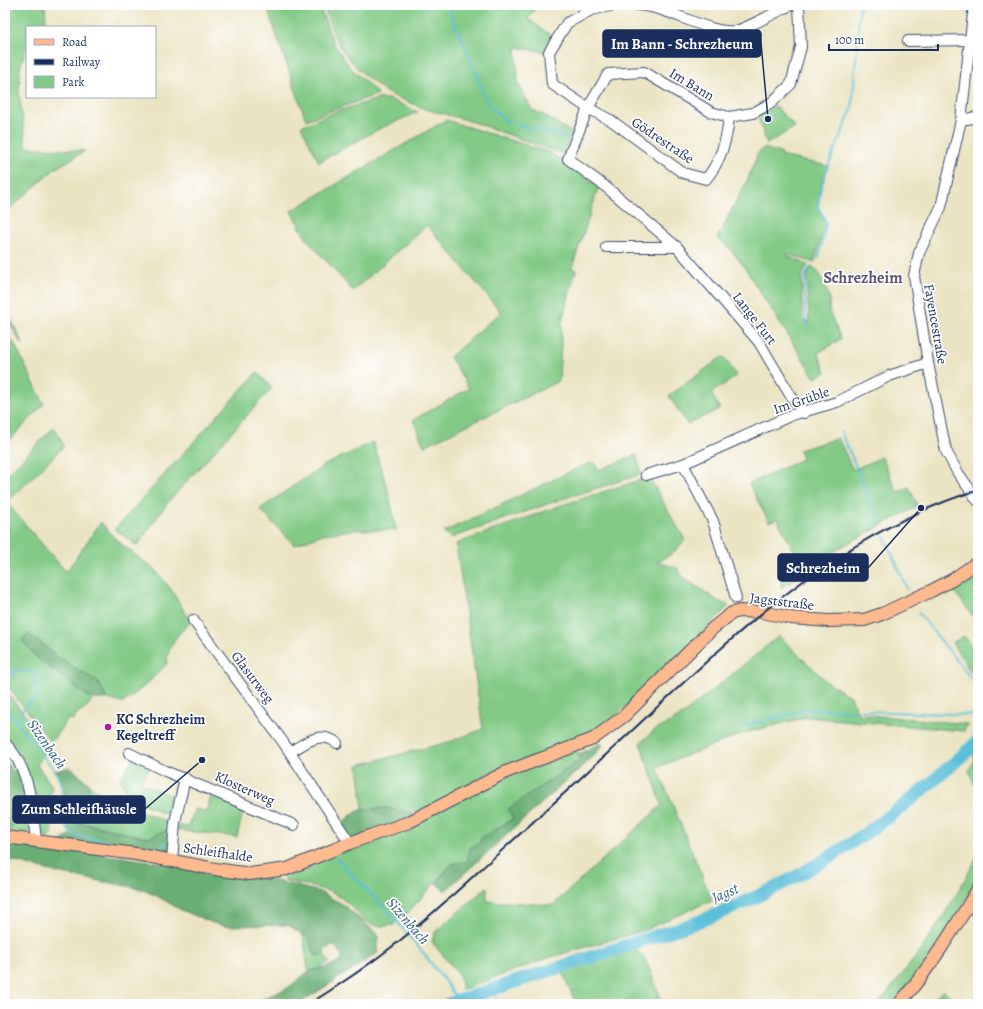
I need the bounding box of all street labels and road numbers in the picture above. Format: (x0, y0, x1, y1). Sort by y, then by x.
street label: Im Bann (666, 64, 718, 106)
street label: Gödrestraße (628, 113, 698, 168)
street label: Fayencestraße (919, 282, 952, 366)
street label: Lange Furt (728, 288, 781, 349)
street label: Im Grüble (771, 382, 832, 419)
street label: Jagststraße (749, 588, 815, 615)
street label: Glasurweg (227, 647, 278, 707)
street label: Klosterweg (212, 767, 278, 810)
street label: Schleifhalde (182, 838, 254, 867)

